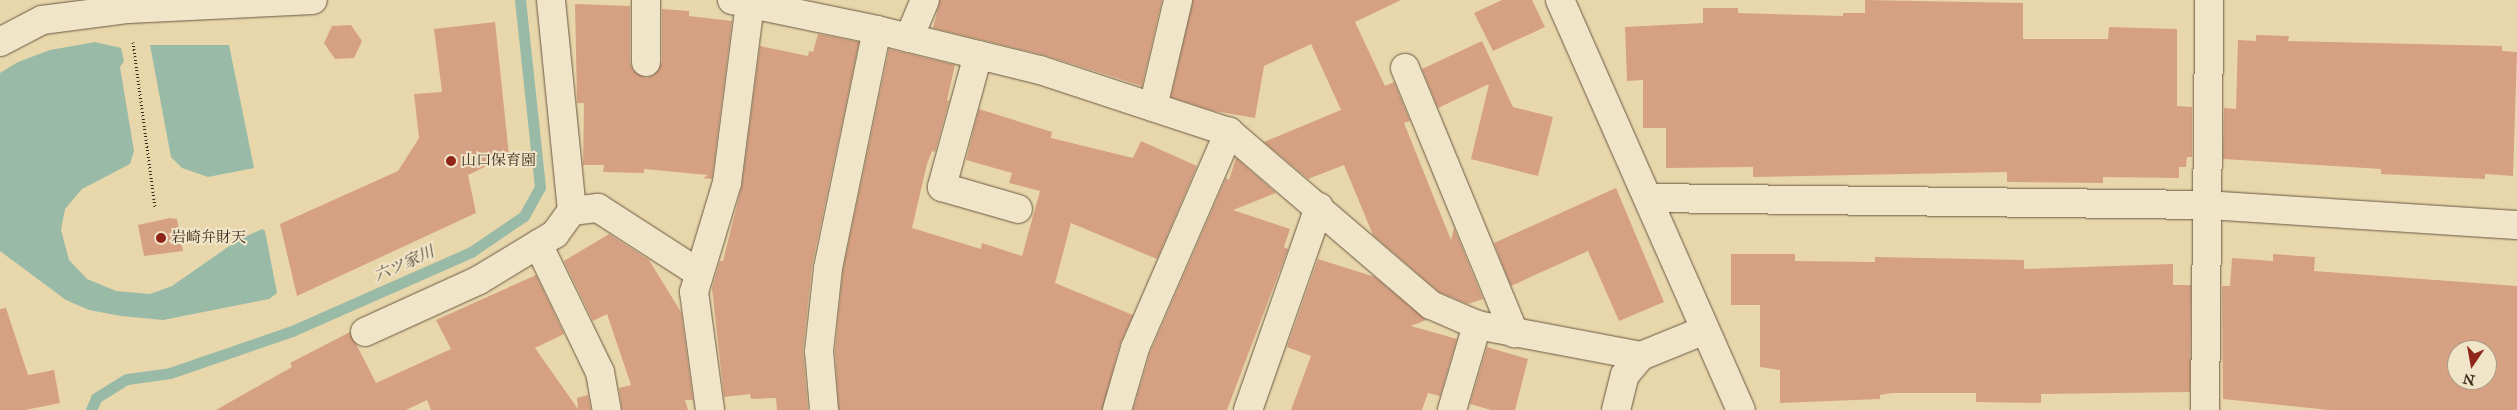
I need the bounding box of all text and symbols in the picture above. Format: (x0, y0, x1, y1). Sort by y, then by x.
place label: 山口保育園 (461, 152, 536, 170)
marker: 山口保育園 (445, 155, 457, 167)
place label: 岩崎弁財天 (171, 229, 246, 247)
marker: 岩崎弁財天 (155, 232, 167, 244)
water label: 六ツ家川 (371, 242, 437, 286)
north arrow (2447, 340, 2497, 390)
text: N (2461, 370, 2477, 389)

